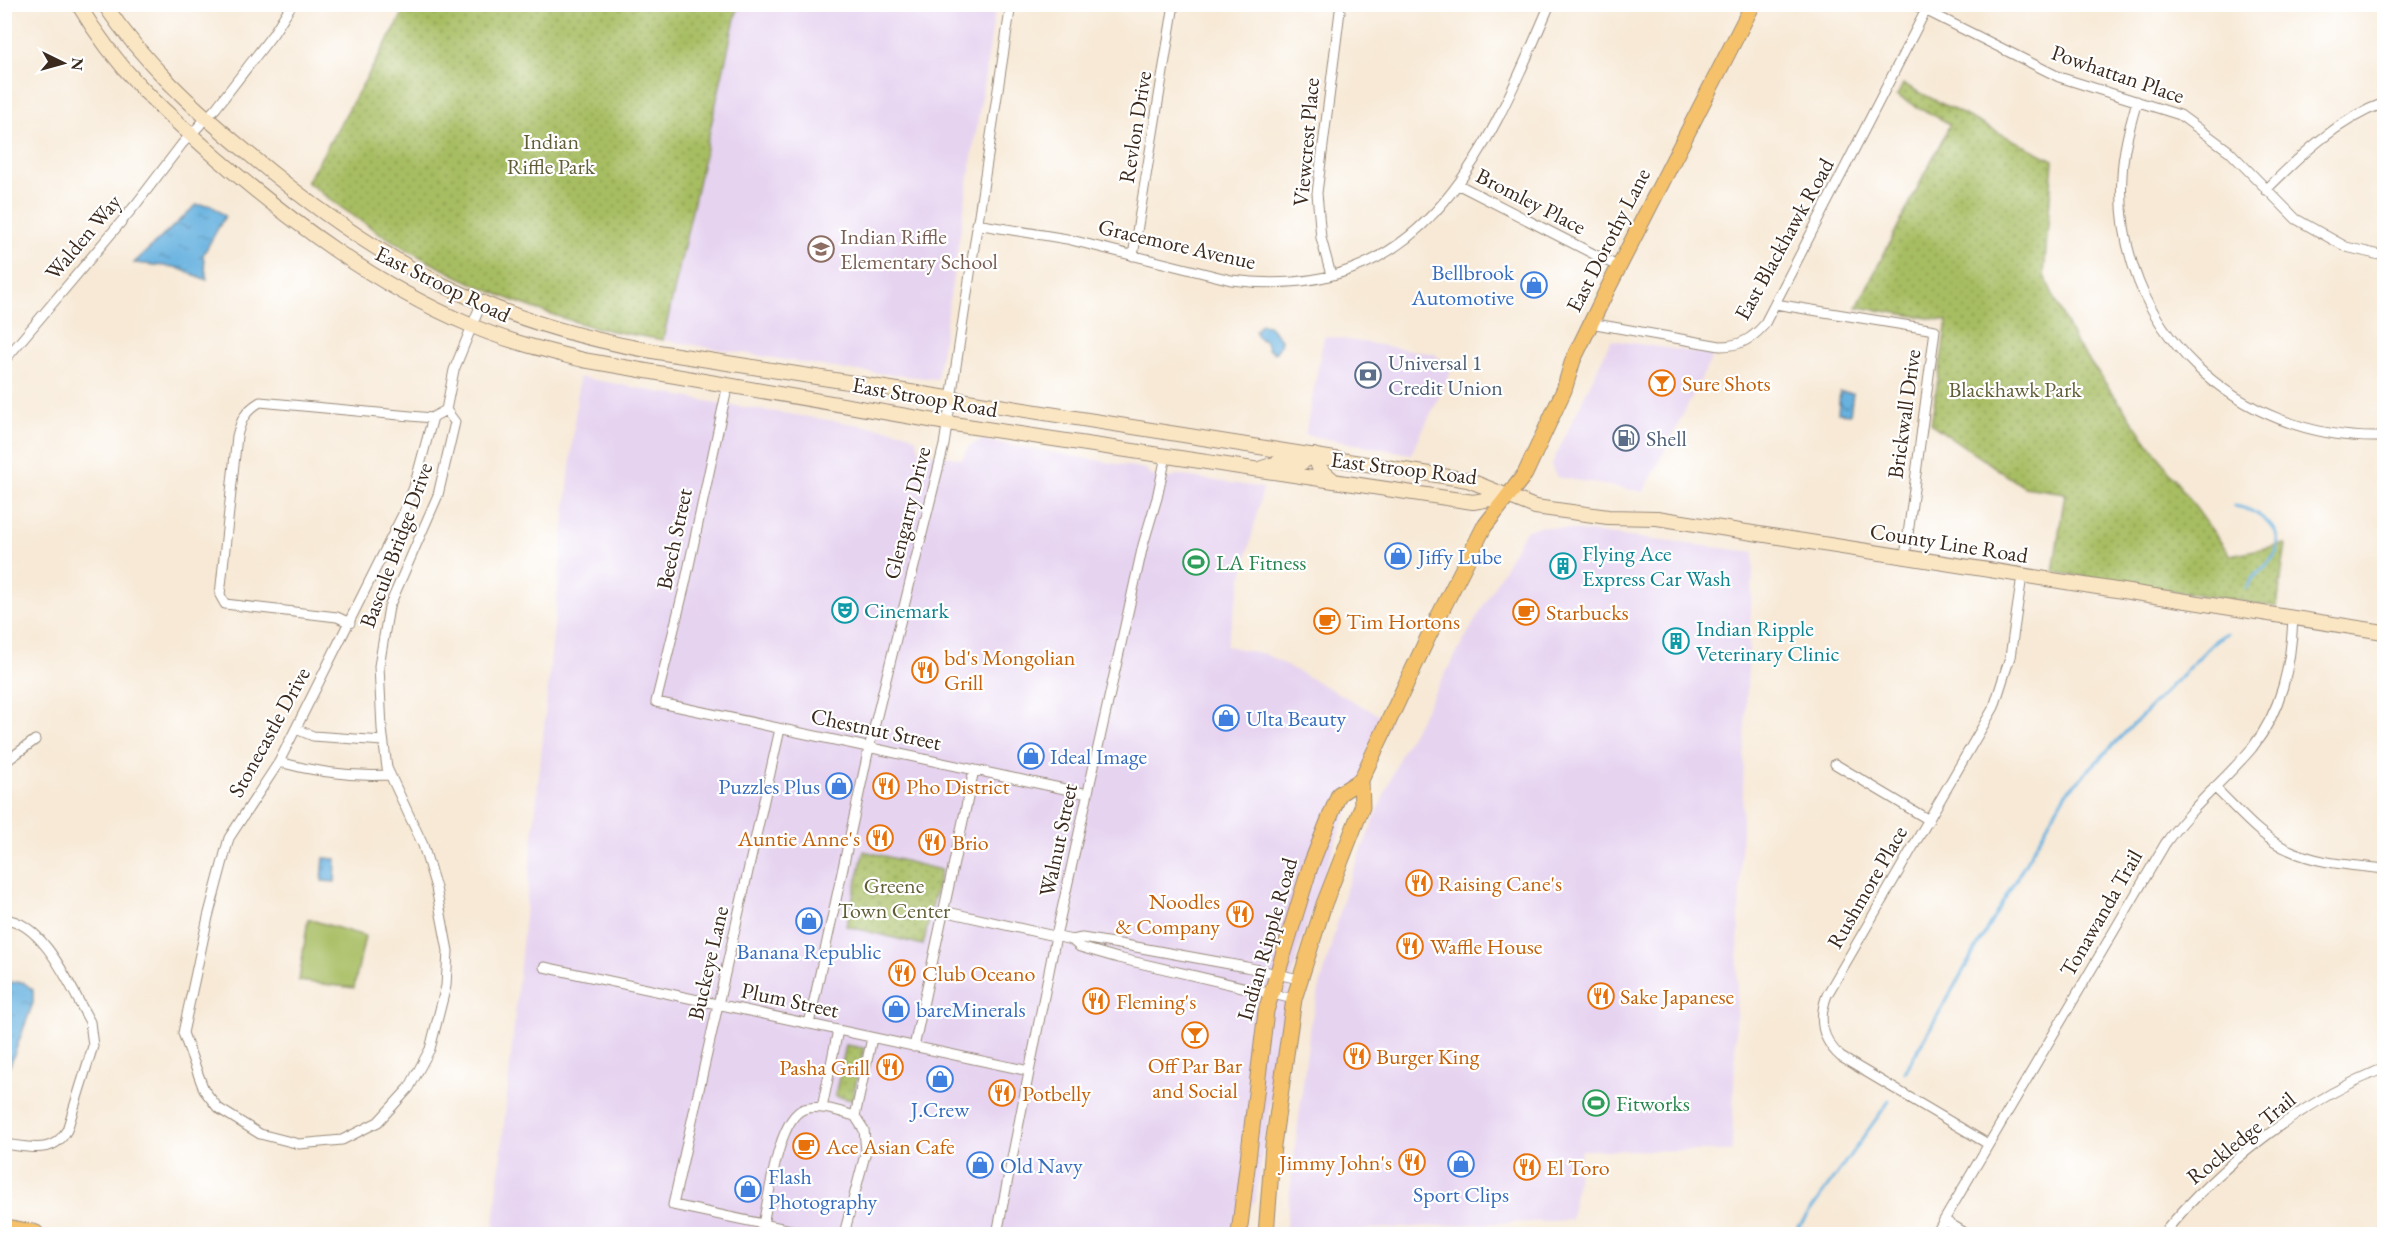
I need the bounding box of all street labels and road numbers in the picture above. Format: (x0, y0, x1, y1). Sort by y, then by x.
street label: Powhattan Place (2048, 38, 2189, 110)
street label: Revlon Drive (1112, 68, 1158, 185)
street label: Viewcrest Place (1286, 76, 1326, 208)
street label: East Blackhawk Road (1727, 152, 1841, 325)
street label: Bromley Place (1471, 161, 1591, 241)
street label: East Dorothy Lane (1559, 163, 1657, 317)
street label: Walden Way (39, 188, 128, 286)
street label: Gracemore Avenue (1095, 212, 1259, 276)
street label: East Stroop Road (370, 239, 516, 330)
street label: Brickwall Drive (1881, 347, 1927, 481)
street label: East Stroop Road (850, 370, 1001, 424)
street label: Glengarry Drive (877, 443, 938, 582)
street label: East Stroop Road (1329, 445, 1480, 491)
street label: Bascule Bridge Drive (353, 458, 440, 632)
street label: Beech Street (649, 486, 699, 592)
street label: County Line Road (1868, 516, 2031, 570)
street label: Stonecastle Drive (221, 661, 317, 802)
street label: Chestnut Street (808, 701, 944, 757)
street label: Walnut Street (1032, 781, 1084, 899)
street label: Rushmore Place (1820, 820, 1914, 954)
street label: Tonawanda Trail (2053, 844, 2149, 982)
street label: Indian Ripple Road (1230, 853, 1304, 1024)
street label: Buckeye Lane (681, 903, 735, 1023)
street label: Plum Street (739, 976, 841, 1024)
street label: Rockledge Trail (2180, 1085, 2302, 1191)

